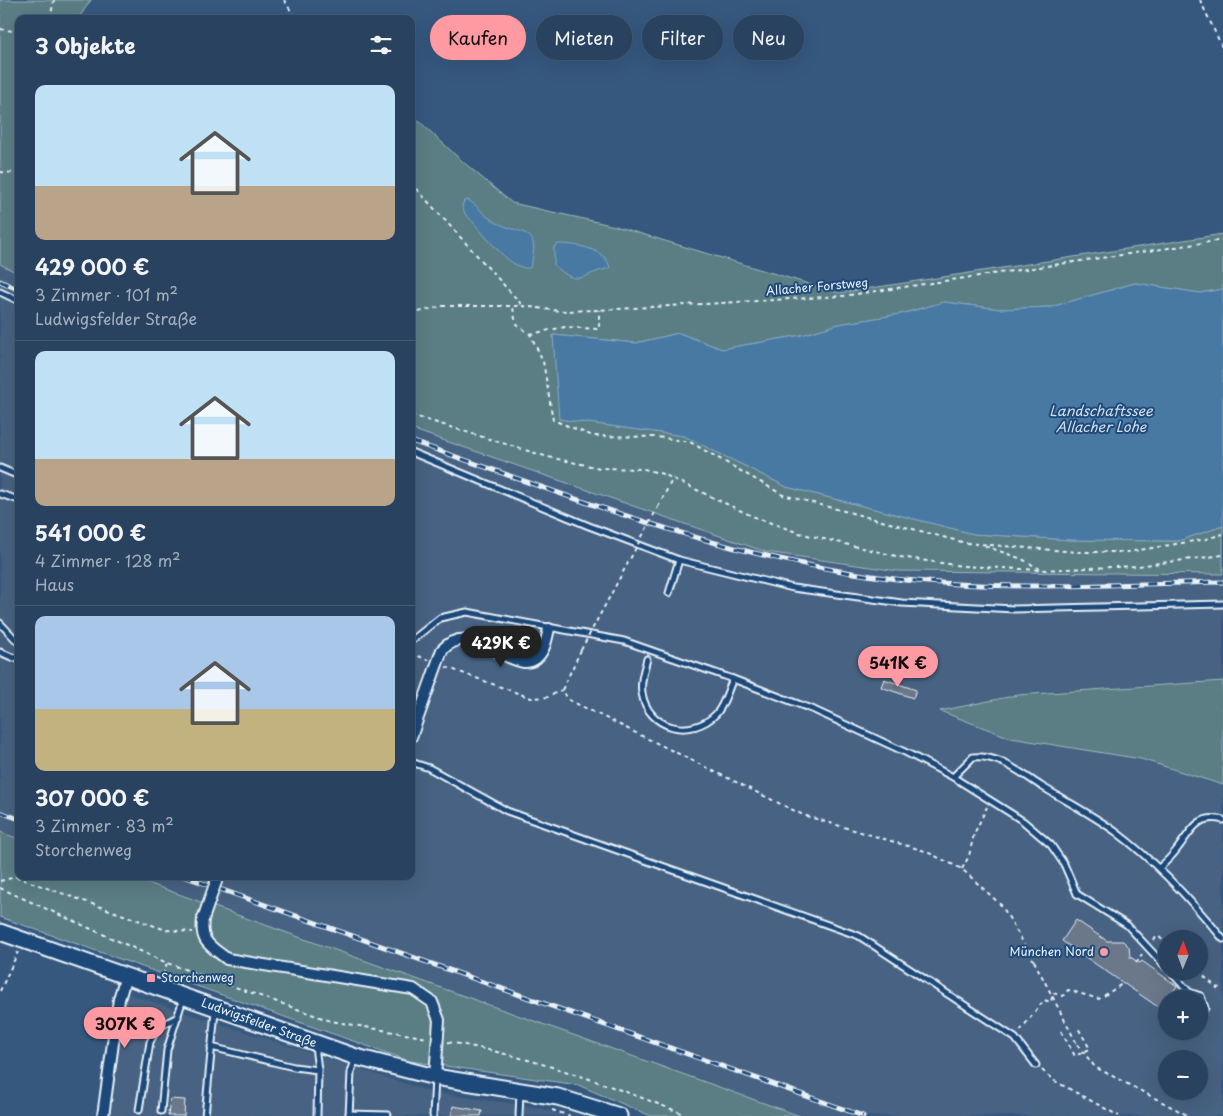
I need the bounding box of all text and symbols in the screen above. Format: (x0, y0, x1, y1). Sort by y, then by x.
chip: Kaufen (430, 15, 526, 60)
chip: Mieten (536, 15, 632, 60)
chip: Filter (642, 15, 723, 60)
chip: Neu (733, 15, 804, 60)
text: 3 Objekte (35, 29, 136, 61)
icon: filters (367, 31, 395, 59)
icon: home (170, 118, 260, 208)
text: 429 000 € (35, 250, 149, 282)
street label: Allacher Forstweg (765, 273, 869, 299)
text: 3 Zimmer · 101 m² (35, 282, 178, 306)
text: Ludwigsfelder Straße (35, 306, 197, 330)
icon: home (170, 383, 260, 473)
water label: Landschaftssee Allacher Lohe (1049, 400, 1154, 437)
text: 541 000 € (35, 516, 146, 548)
text: 4 Zimmer · 128 m² (35, 548, 180, 572)
text: Haus (35, 572, 74, 596)
pin: 429K € (460, 626, 542, 668)
text: 429K € (471, 630, 531, 654)
pin: 541K € (857, 646, 939, 688)
icon: home (170, 648, 260, 738)
text: 541K € (869, 650, 927, 674)
text: 307 000 € (35, 781, 149, 813)
text: 3 Zimmer · 83 m² (35, 813, 174, 837)
text: Storchenweg (35, 837, 132, 861)
north arrow (1158, 930, 1208, 980)
map controls (1158, 930, 1208, 1100)
place label: München Nord (1010, 942, 1094, 960)
marker: München Nord (1098, 946, 1110, 958)
place label: Storchenweg (161, 968, 234, 986)
marker: Storchenweg (145, 972, 157, 984)
button: + (1158, 990, 1208, 1040)
street label: Ludwigsfelder Straße (199, 993, 319, 1051)
pin: 307K € (84, 1006, 166, 1049)
text: 307K € (95, 1011, 155, 1035)
button: − (1158, 1050, 1208, 1100)

